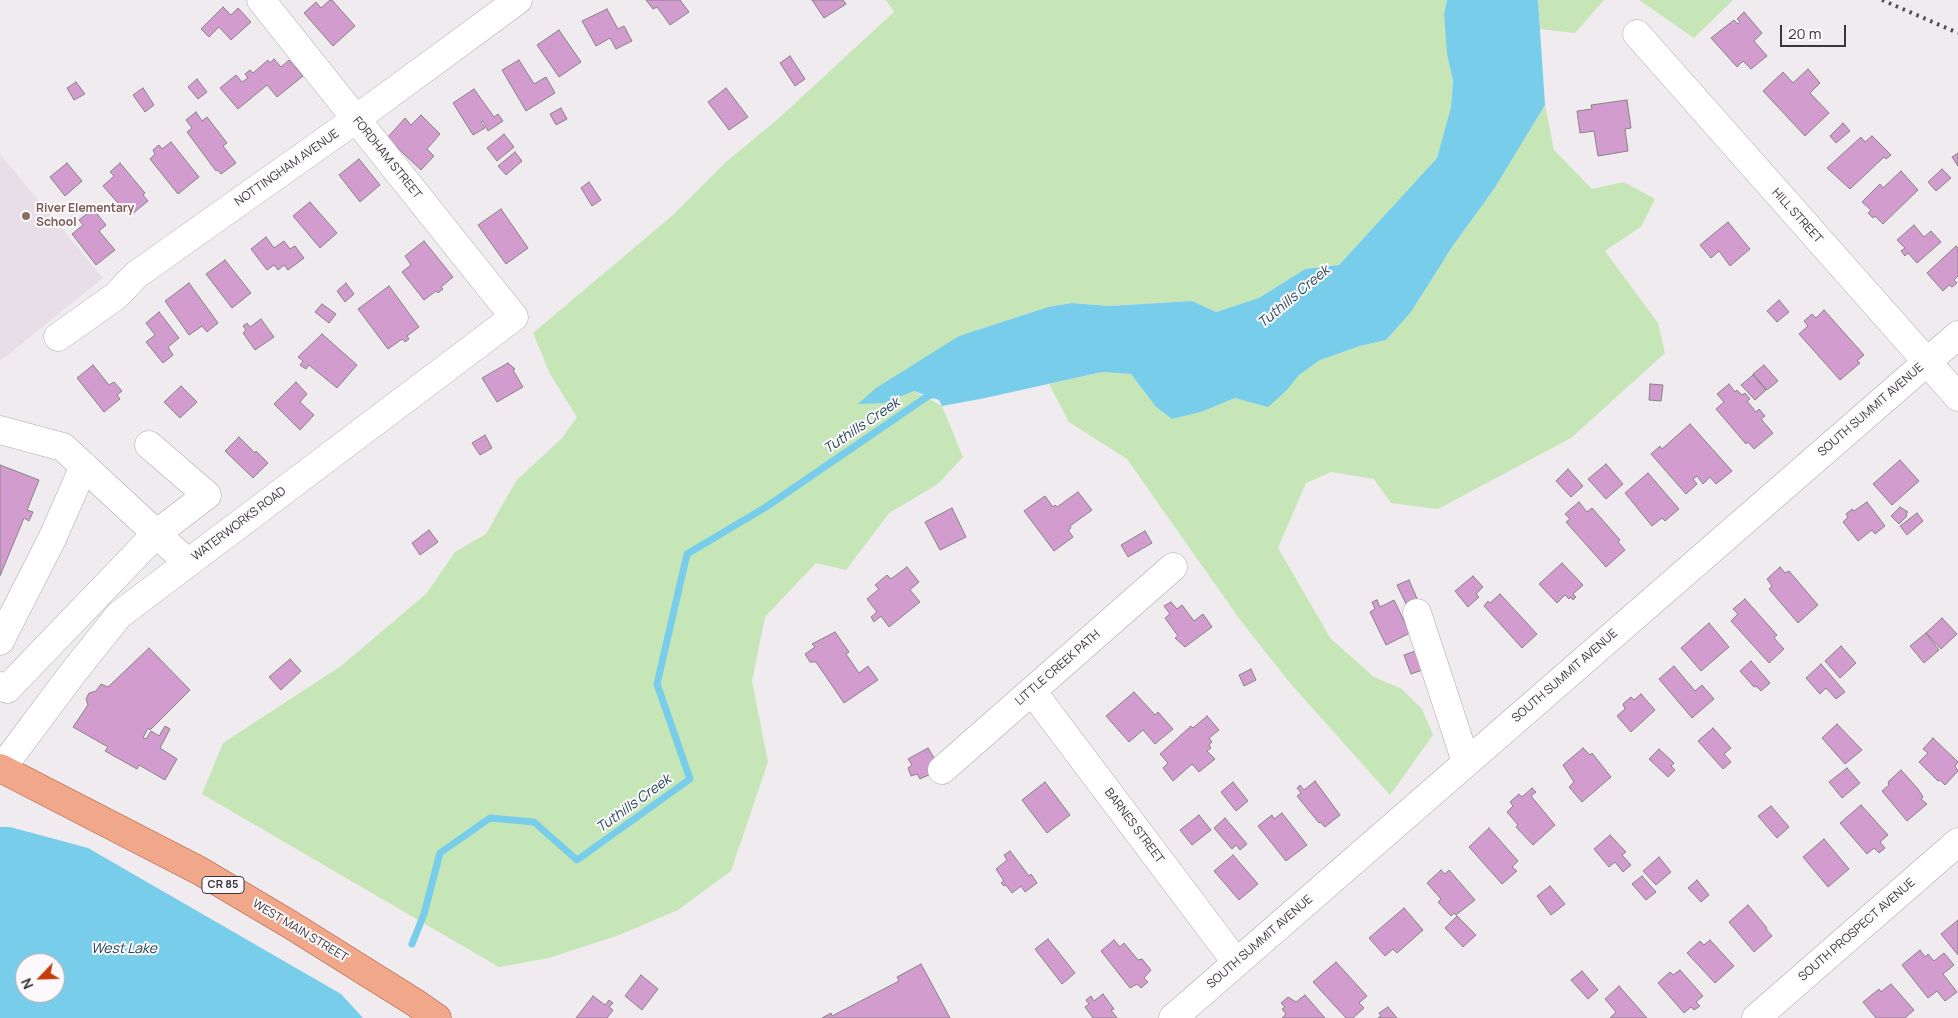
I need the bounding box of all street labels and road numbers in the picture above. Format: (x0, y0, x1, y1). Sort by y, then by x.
street label: FORDHAM STREET (349, 114, 425, 202)
street label: NOTTINGHAM AVENUE (232, 127, 342, 209)
street label: HILL STREET (1769, 186, 1825, 246)
street label: SOUTH SUMMIT AVENUE (1815, 360, 1927, 460)
street label: WATERWORKS ROAD (189, 484, 289, 564)
street label: SOUTH SUMMIT AVENUE (1509, 626, 1621, 726)
street label: LITTLE CREEK PATH (1013, 627, 1103, 709)
street label: BARNES STREET (1101, 786, 1167, 866)
road number: CR 85 (202, 876, 244, 894)
street label: SOUTH PROSPECT AVENUE (1796, 876, 1918, 984)
street label: SOUTH SUMMIT AVENUE (1204, 892, 1316, 992)
street label: WEST MAIN STREET (250, 897, 350, 965)

